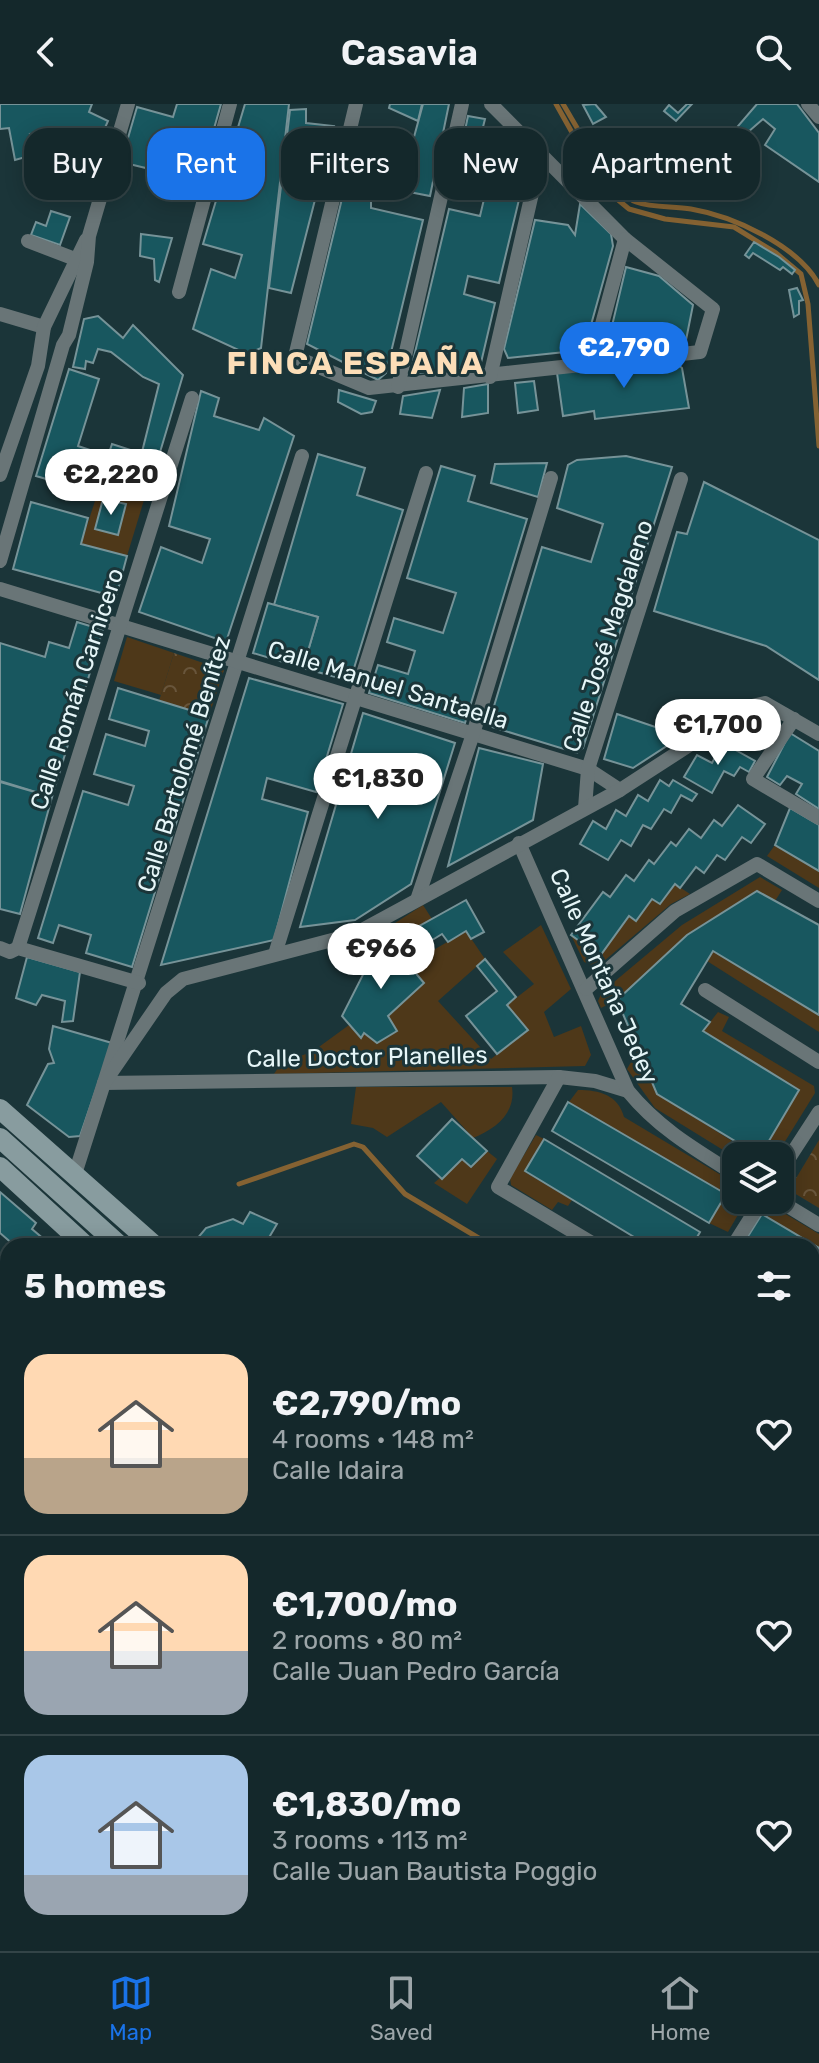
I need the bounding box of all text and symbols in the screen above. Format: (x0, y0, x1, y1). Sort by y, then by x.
icon: back (24, 30, 68, 74)
icon: search (751, 30, 795, 74)
text: Casavia (341, 31, 478, 74)
chip: Buy (24, 128, 131, 200)
chip: Rent (147, 128, 265, 200)
chip: Filters (281, 128, 418, 200)
chip: New (434, 128, 547, 200)
chip: Apartment (563, 128, 760, 200)
pin: €2,790 (559, 322, 689, 390)
text: €2,790 (578, 332, 671, 363)
district label: FINCA ESPAÑA (227, 344, 485, 382)
pin: €2,220 (46, 449, 176, 517)
text: €2,220 (63, 459, 159, 490)
street label: Calle José Magdaleno (557, 516, 659, 756)
street label: Calle Román Carnicero (25, 565, 129, 813)
street label: Calle Bartolomé Benítez (132, 632, 236, 896)
street label: Calle Manuel Santaella (264, 635, 512, 735)
pin: €1,700 (653, 699, 783, 767)
text: €1,700 (673, 709, 763, 740)
pin: €1,830 (313, 753, 443, 821)
text: €1,830 (332, 763, 424, 794)
street label: Calle Montaña Jedey (544, 864, 664, 1088)
pin: €966 (334, 923, 428, 991)
text: €966 (346, 933, 416, 964)
street label: Calle Doctor Planelles (246, 1041, 488, 1073)
map controls (722, 1142, 794, 1214)
button: layers (722, 1142, 794, 1214)
icon: filters (752, 1264, 796, 1308)
text: 5 homes (24, 1266, 166, 1307)
text: €2,790/mo (272, 1383, 461, 1424)
icon: home (88, 1386, 184, 1482)
icon: heart (752, 1412, 796, 1456)
text: 4 rooms · 148 m² (272, 1424, 474, 1455)
text: Calle Idaira (272, 1455, 404, 1486)
text: €1,700/mo (272, 1584, 458, 1625)
icon: home (88, 1587, 184, 1683)
icon: heart (752, 1613, 796, 1657)
text: 2 rooms · 80 m² (272, 1625, 462, 1656)
text: Calle Juan Pedro García (272, 1656, 560, 1687)
text: €1,830/mo (272, 1784, 461, 1825)
icon: home (88, 1787, 184, 1883)
icon: heart (752, 1813, 796, 1857)
text: 3 rooms · 113 m² (272, 1825, 467, 1856)
text: Calle Juan Bautista Poggio (272, 1856, 597, 1887)
tab: Map (109, 1971, 153, 2046)
tab: Saved (370, 1971, 433, 2046)
tab: Home (650, 1971, 710, 2046)

